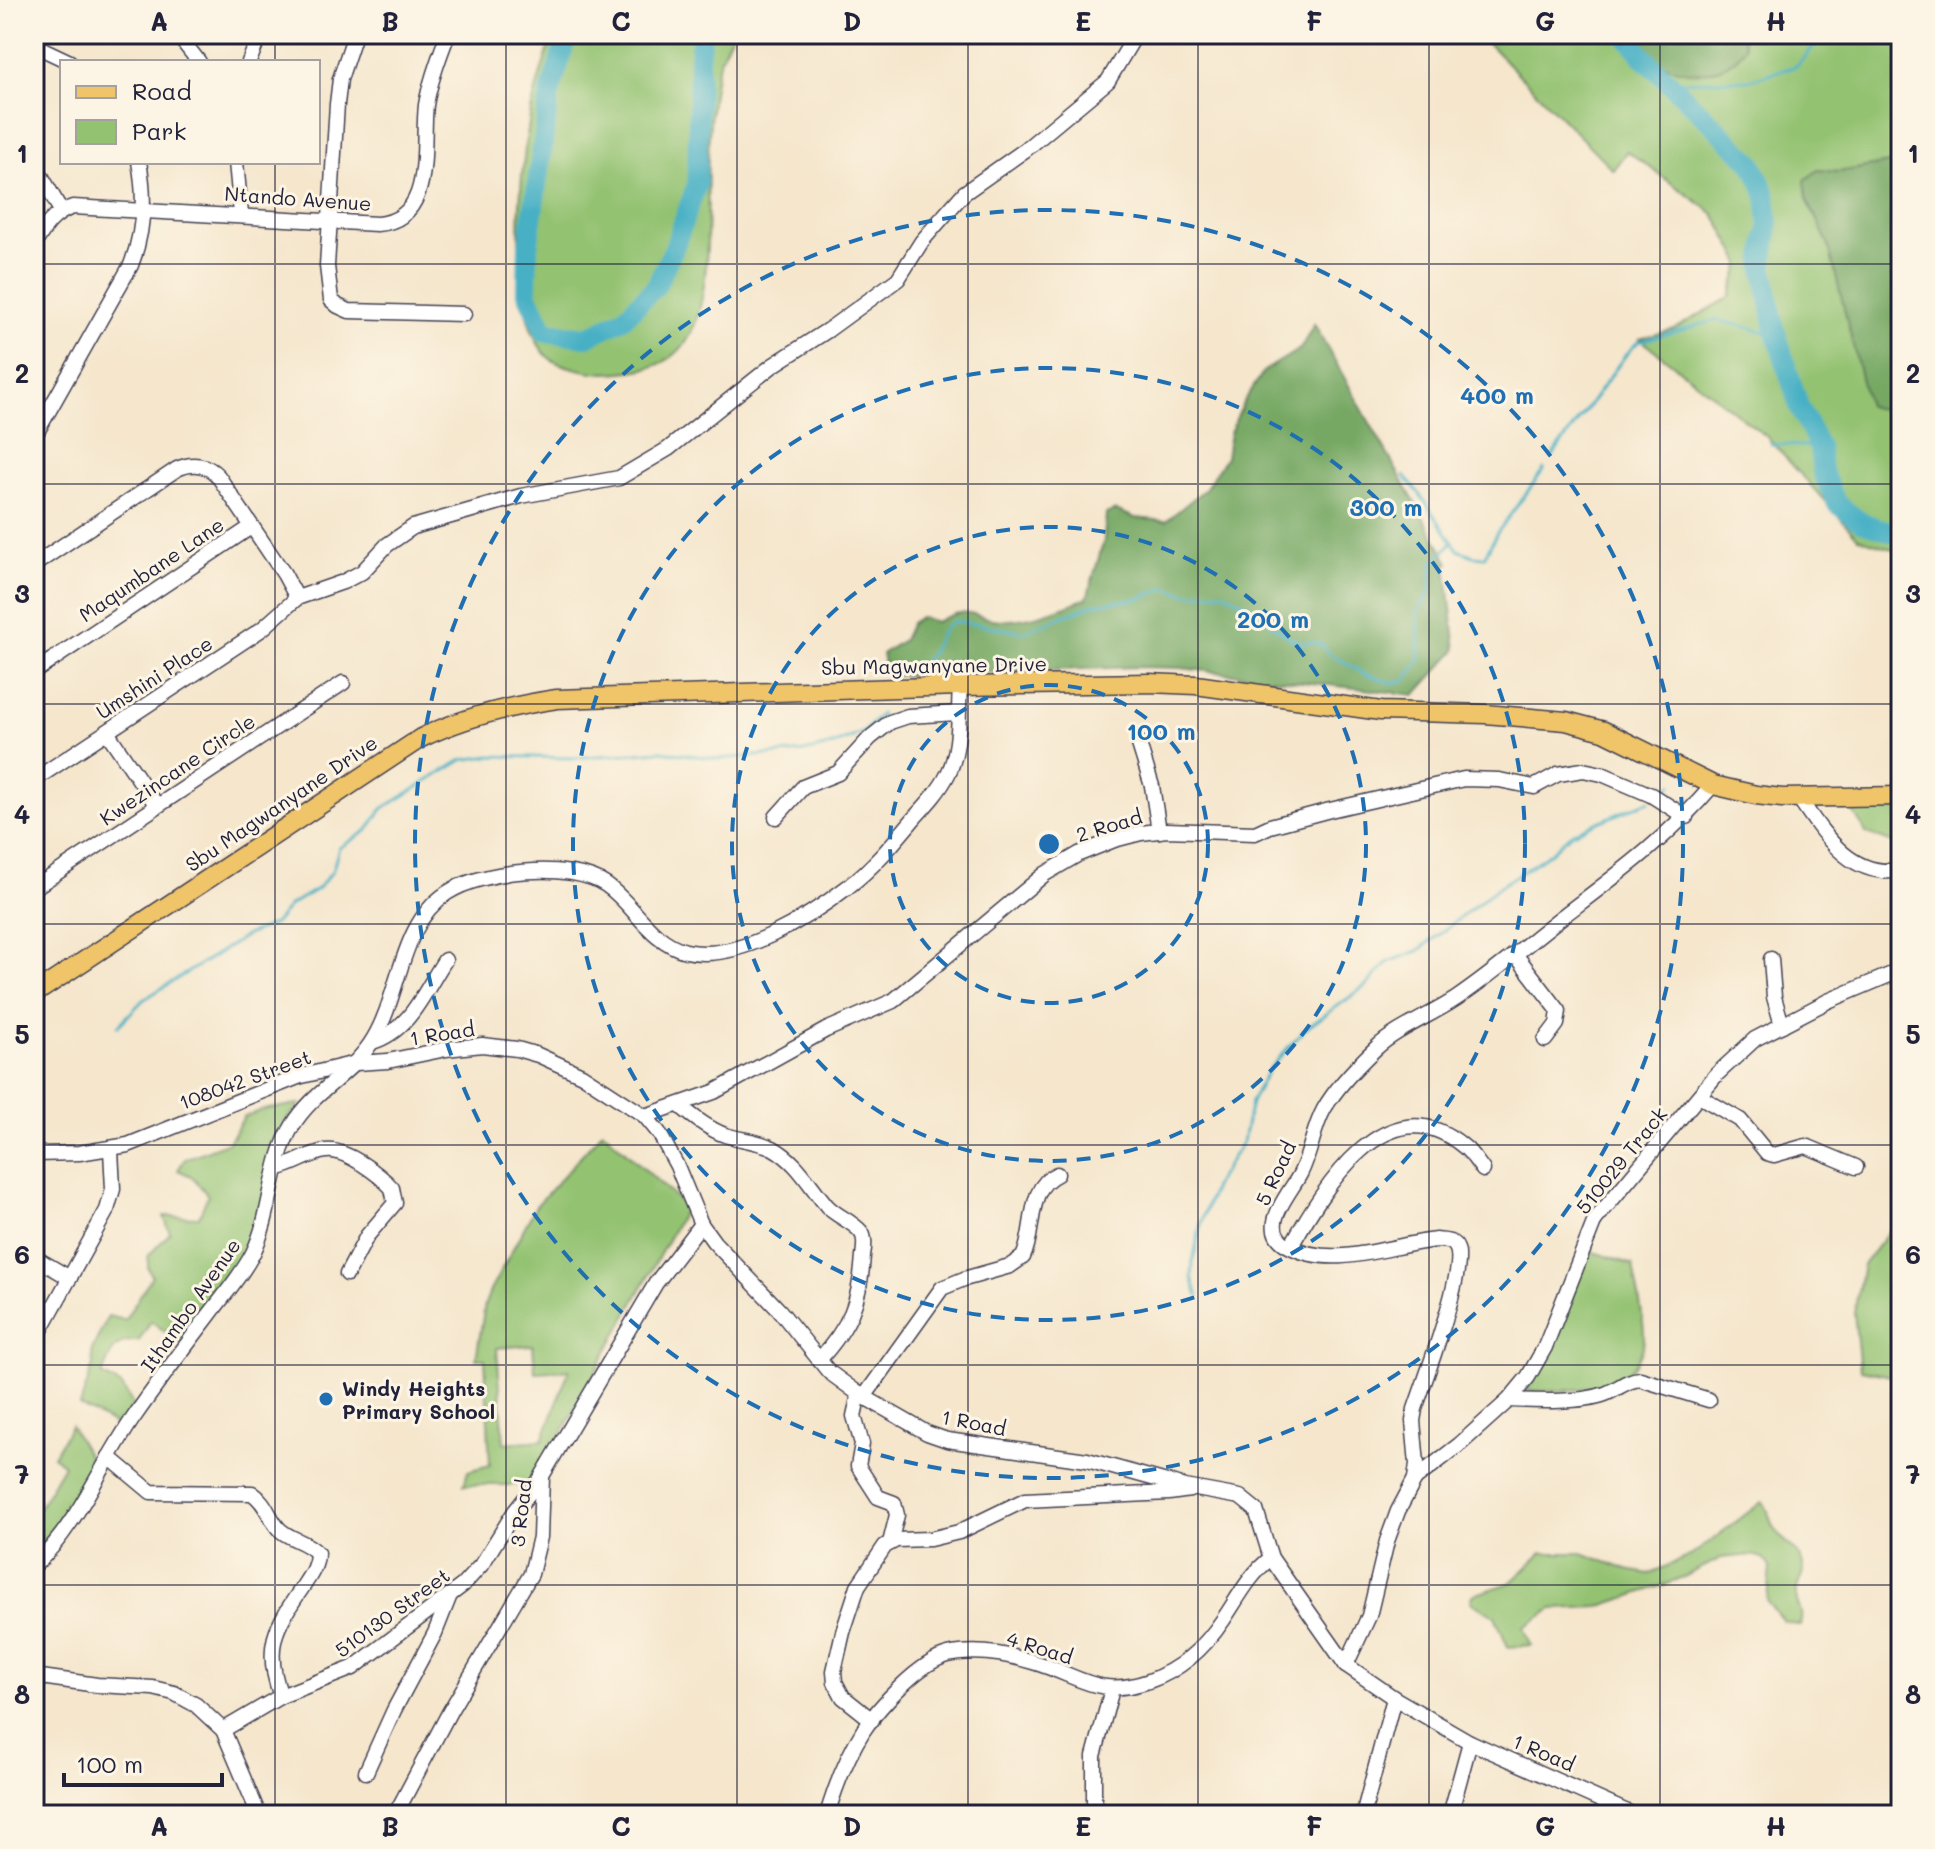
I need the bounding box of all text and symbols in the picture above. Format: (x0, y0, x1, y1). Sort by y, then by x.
text: A (150, 4, 168, 38)
text: B (381, 4, 399, 38)
text: C (611, 4, 631, 38)
text: D (843, 4, 861, 38)
text: E (1075, 4, 1091, 38)
text: F (1306, 4, 1322, 38)
text: G (1535, 4, 1555, 38)
text: H (1766, 4, 1786, 38)
legend (60, 60, 320, 164)
text: Road (132, 75, 192, 106)
text: Park (132, 115, 186, 146)
text: 1 (16, 136, 28, 170)
text: 1 (1907, 136, 1919, 170)
street label: Ntando Avenue (224, 180, 372, 216)
text: 2 (15, 356, 29, 390)
text: 2 (1906, 356, 1920, 390)
text: 400 m (1460, 379, 1534, 410)
text: 300 m (1350, 491, 1422, 522)
street label: Maqumbane Lane (73, 511, 229, 627)
text: 3 (14, 576, 30, 610)
text: 3 (1905, 576, 1921, 610)
text: 200 m (1237, 603, 1309, 634)
street label: Umshini Place (91, 630, 217, 724)
street label: Sbu Magwanyane Drive (821, 650, 1047, 680)
street label: Kwezincane Circle (94, 707, 260, 831)
text: 100 m (1126, 715, 1196, 746)
street label: Sbu Magwanyane Drive (180, 729, 382, 877)
text: 4 (14, 797, 30, 831)
text: 4 (1905, 797, 1921, 831)
street label: 2 Road (1073, 803, 1145, 847)
centre of rings (1035, 830, 1063, 858)
street label: 1 Road (408, 1015, 476, 1051)
text: 5 (14, 1017, 30, 1051)
text: 5 (1905, 1017, 1921, 1051)
street label: 108042 Street (175, 1043, 315, 1115)
street label: 510029 Track (1570, 1101, 1672, 1219)
street label: 5 Road (1249, 1137, 1301, 1209)
street label: Ithambo Avenue (134, 1233, 246, 1377)
text: 6 (14, 1237, 30, 1271)
text: 6 (1905, 1237, 1921, 1271)
place label: Windy Heights Primary School (342, 1375, 495, 1424)
marker: Windy Heights Primary School (317, 1390, 335, 1408)
street label: 1 Road (940, 1403, 1008, 1441)
text: 7 (15, 1457, 29, 1491)
text: 7 (1906, 1457, 1920, 1491)
street label: 3 Road (504, 1478, 536, 1548)
street label: 510130 Street (329, 1562, 455, 1662)
street label: 4 Road (1004, 1625, 1076, 1669)
text: 8 (14, 1677, 30, 1711)
text: 8 (1905, 1677, 1921, 1711)
street label: 1 Road (1509, 1727, 1579, 1777)
scale bar (64, 1737, 222, 1787)
text: 100 m (76, 1748, 143, 1779)
text: A (150, 1809, 168, 1843)
text: B (381, 1809, 399, 1843)
text: C (611, 1809, 631, 1843)
text: D (843, 1809, 861, 1843)
text: E (1075, 1809, 1091, 1843)
text: F (1306, 1809, 1322, 1843)
text: G (1535, 1809, 1555, 1843)
text: H (1766, 1809, 1786, 1843)

